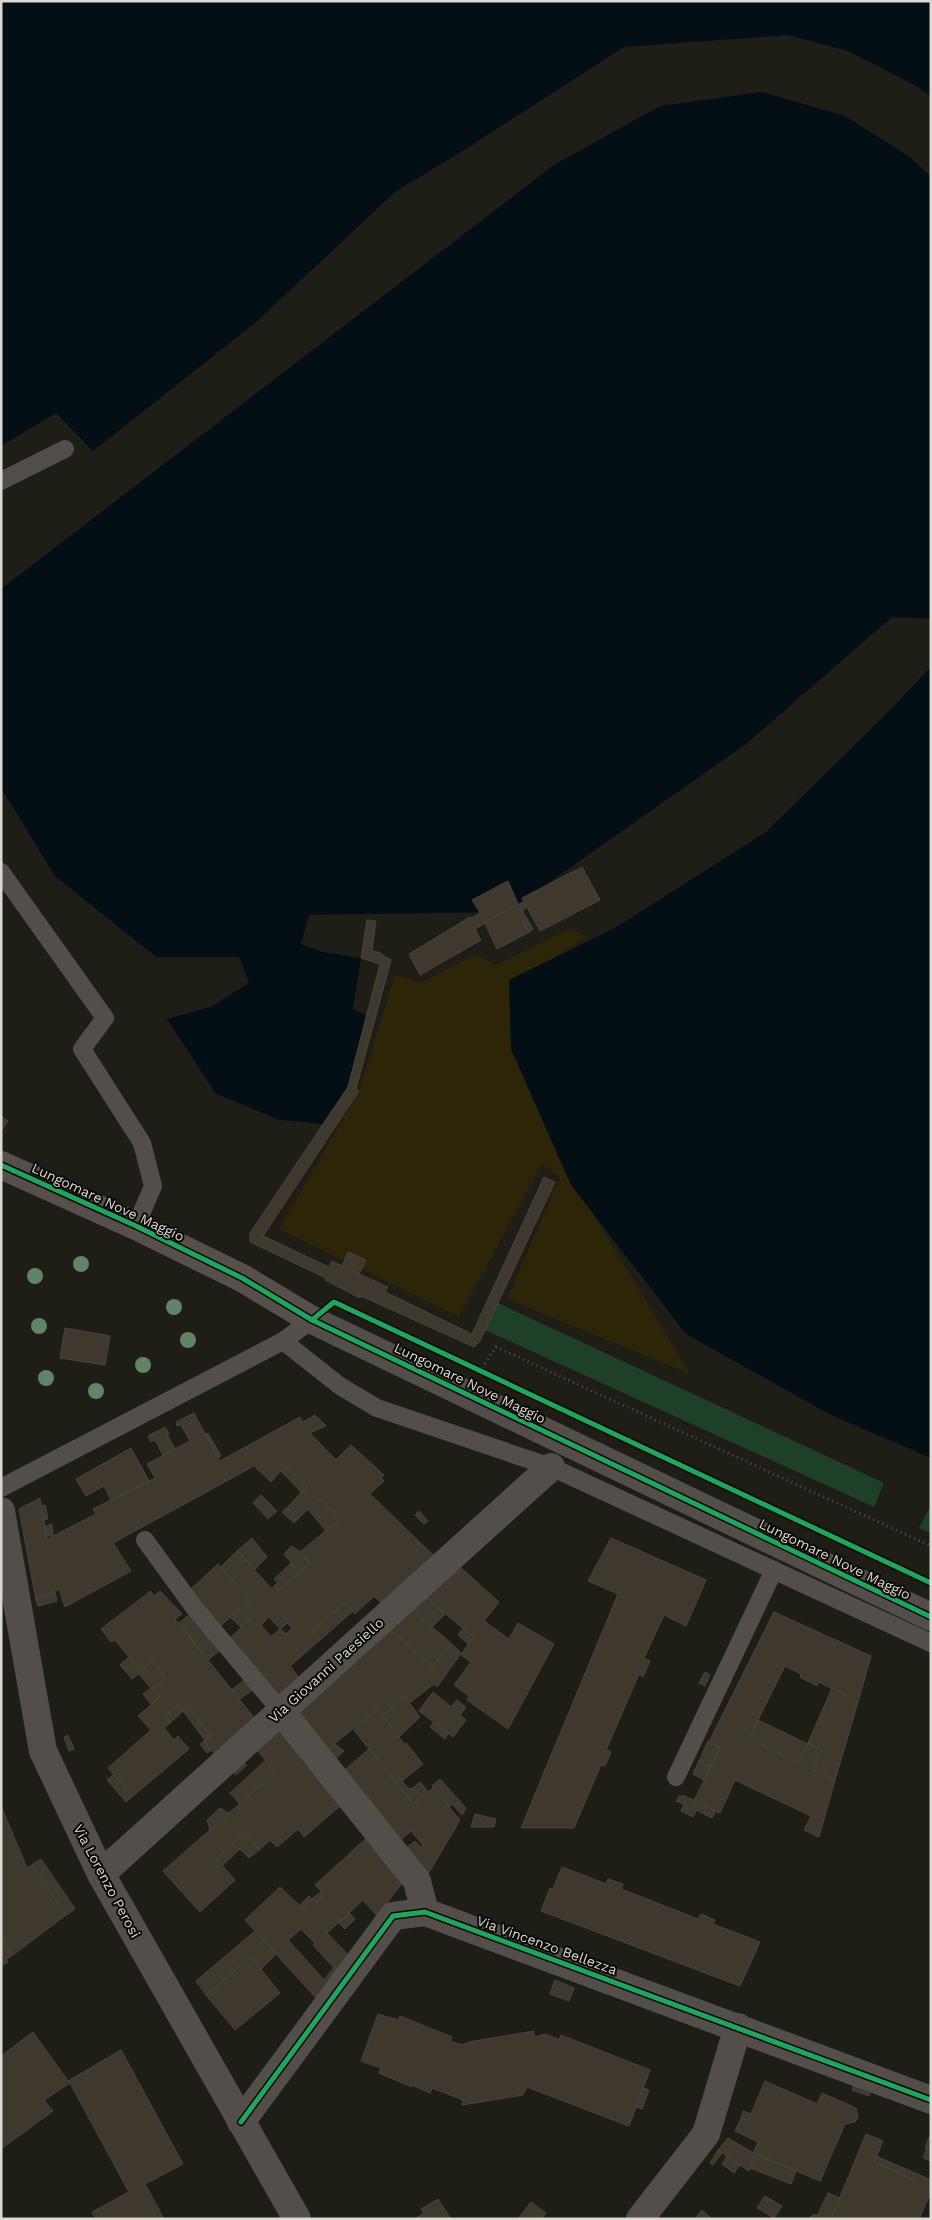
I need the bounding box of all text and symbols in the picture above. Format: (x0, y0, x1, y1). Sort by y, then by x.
street label: Lungomare Nove Maggio (29, 1160, 187, 1244)
street label: Lungomare Nove Maggio (392, 1339, 548, 1427)
street label: Lungomare Nove Maggio (757, 1515, 913, 1603)
street label: Via Giovanni Paesiello (265, 1614, 387, 1726)
street label: Via Lorenzo Perosi (70, 1822, 144, 1940)
street label: Via Vincenzo Bellezza (475, 1912, 619, 1978)

